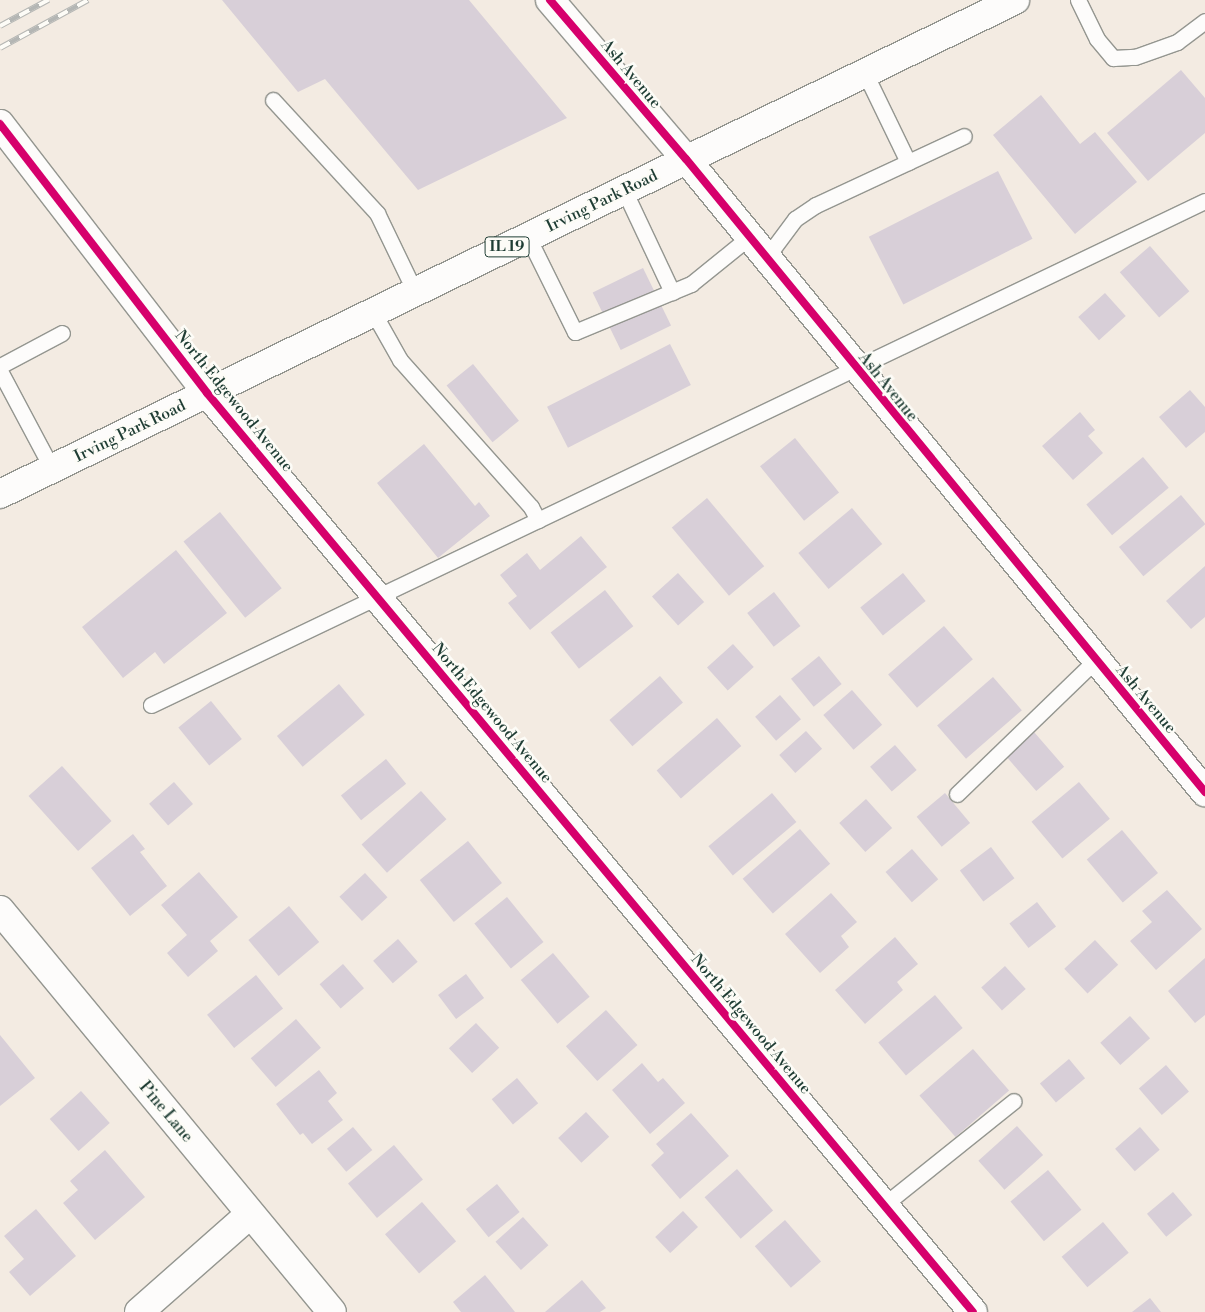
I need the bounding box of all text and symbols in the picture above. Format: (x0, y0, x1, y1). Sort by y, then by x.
street label: Ash Avenue (597, 36, 665, 112)
street label: Irving Park Road (543, 166, 661, 236)
road number: IL 19 (484, 234, 530, 260)
street label: North Edgewood Avenue (171, 326, 297, 476)
street label: Ash Avenue (854, 348, 922, 426)
street label: Irving Park Road (71, 396, 189, 466)
street label: North Edgewood Avenue (428, 639, 556, 787)
street label: Ash Avenue (1112, 661, 1180, 737)
street label: North Edgewood Avenue (687, 950, 815, 1098)
street label: Pine Lane (135, 1078, 197, 1146)

